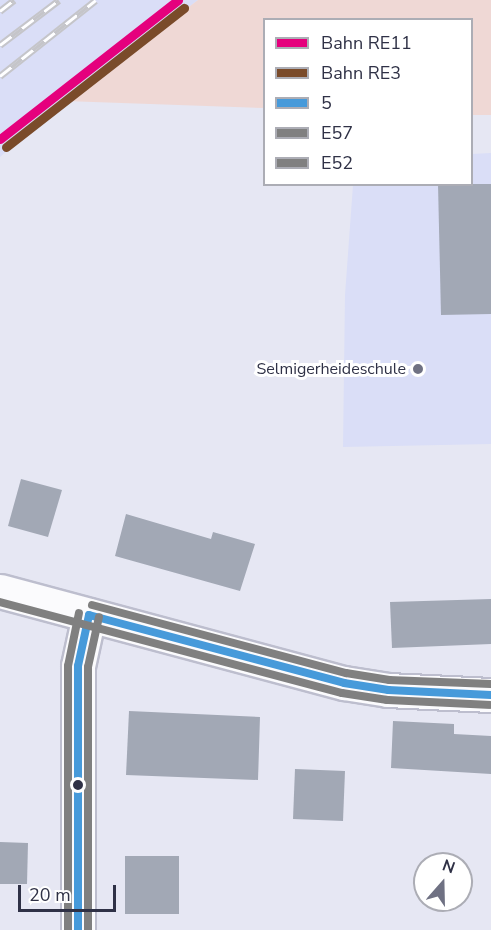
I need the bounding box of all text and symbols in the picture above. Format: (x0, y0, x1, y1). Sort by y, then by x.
legend (263, 18, 473, 186)
text: Bahn RE11 (321, 31, 412, 55)
text: Bahn RE3 (321, 61, 401, 85)
text: 5 (321, 91, 332, 115)
text: E57 (321, 121, 353, 145)
text: E52 (321, 151, 353, 175)
place label: Selmigerheideschule (256, 359, 406, 379)
marker: Selmigerheideschule (411, 362, 425, 376)
unlabelled marker (72, 779, 84, 791)
north arrow (413, 852, 473, 912)
text: N (439, 855, 458, 879)
scale bar (21, 873, 118, 911)
text: 20 m (29, 883, 71, 907)

